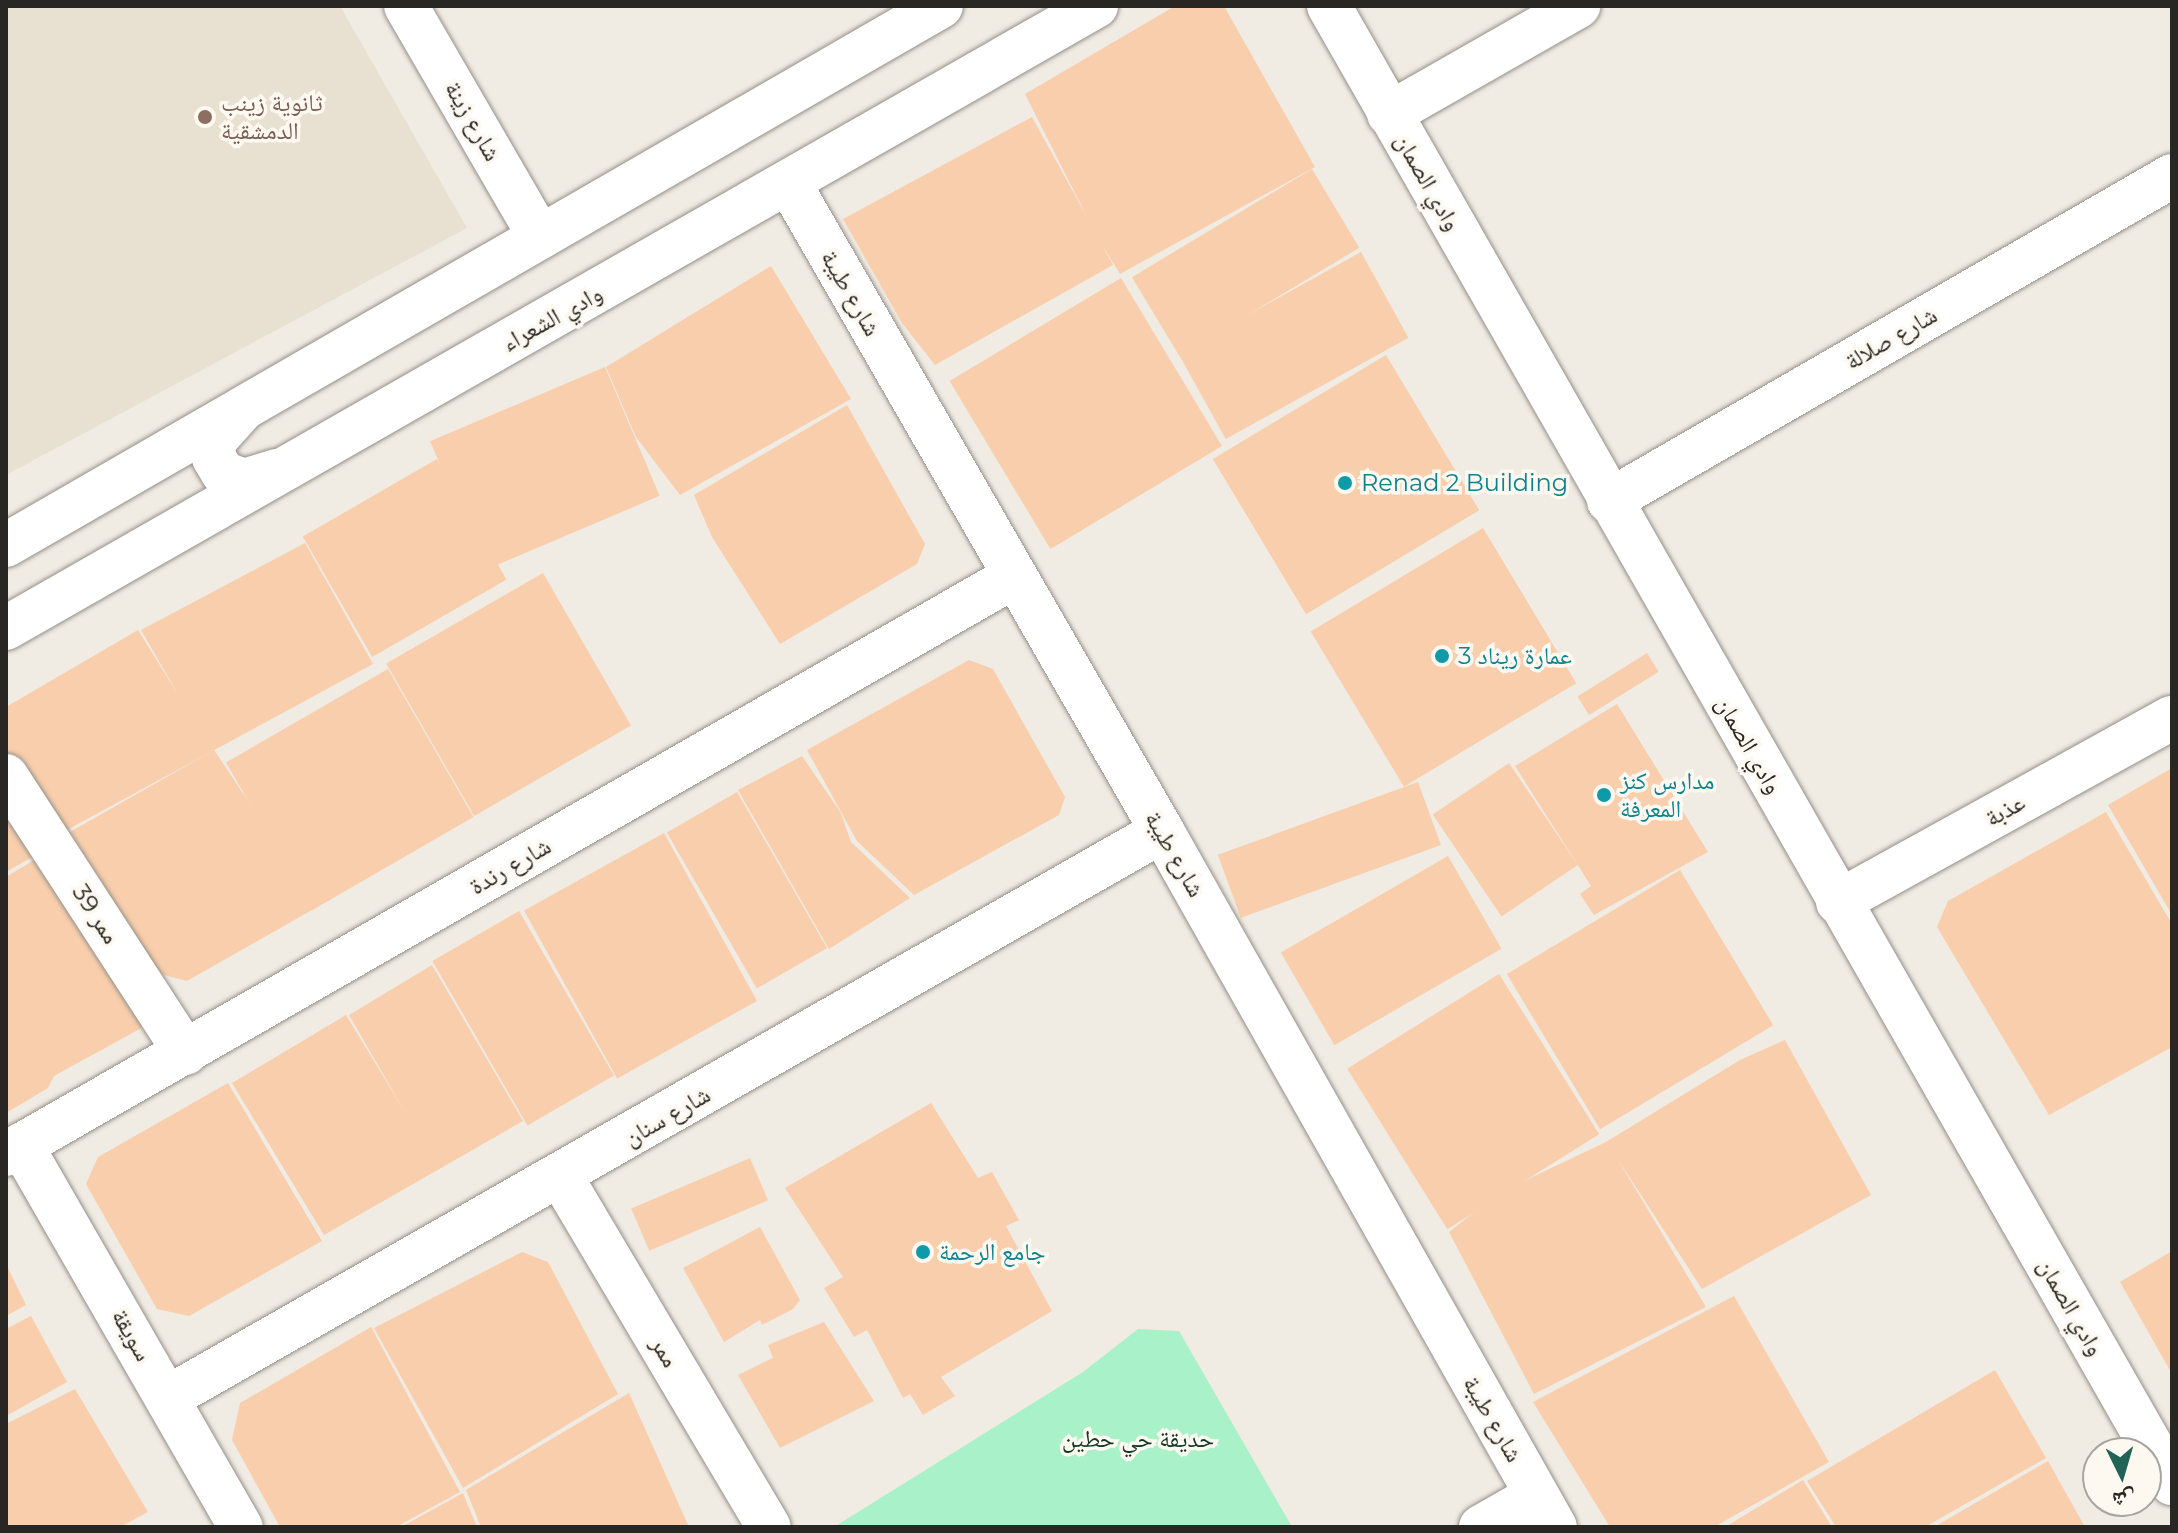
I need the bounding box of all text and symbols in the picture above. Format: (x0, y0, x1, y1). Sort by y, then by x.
street label: شارع زينة (439, 76, 507, 166)
place label: ثانوية زينب الدمشقية (221, 89, 323, 145)
marker: ثانوية زينب الدمشقية (196, 108, 214, 126)
street label: وادي الصمان (1389, 128, 1467, 236)
street label: شارع طيبة (815, 245, 887, 341)
street label: وادي الشعراء (497, 279, 607, 357)
street label: شارع صلالة (1840, 300, 1942, 376)
place label: Renad 2 Building (1361, 469, 1568, 497)
marker: Renad 2 Building (1336, 474, 1354, 492)
place label: عمارة ريناد 3 (1458, 642, 1572, 670)
marker: عمارة ريناد 3 (1433, 647, 1451, 665)
street label: وادي الصمان (1710, 691, 1788, 799)
place label: مدارس كنز المعرفة (1620, 767, 1715, 823)
marker: مدارس كنز المعرفة (1595, 786, 1613, 804)
street label: عذبة (1980, 787, 2030, 833)
street label: شارع طيبة (1139, 806, 1211, 902)
street label: شارع رندة (464, 831, 556, 901)
street label: ممر 39 (66, 879, 126, 949)
street label: شارع سنان (619, 1080, 715, 1152)
place label: جامع الرحمة (939, 1238, 1046, 1266)
marker: جامع الرحمة (914, 1243, 932, 1261)
street label: وادي الصمان (2032, 1253, 2110, 1361)
street label: سويقة (106, 1304, 158, 1366)
street label: ممر (645, 1331, 685, 1373)
street label: شارع طيبة (1457, 1371, 1529, 1467)
park label: حديقة حي حطين (1062, 1425, 1214, 1453)
north arrow (2082, 1437, 2162, 1517)
text: ش (2111, 1485, 2137, 1514)

